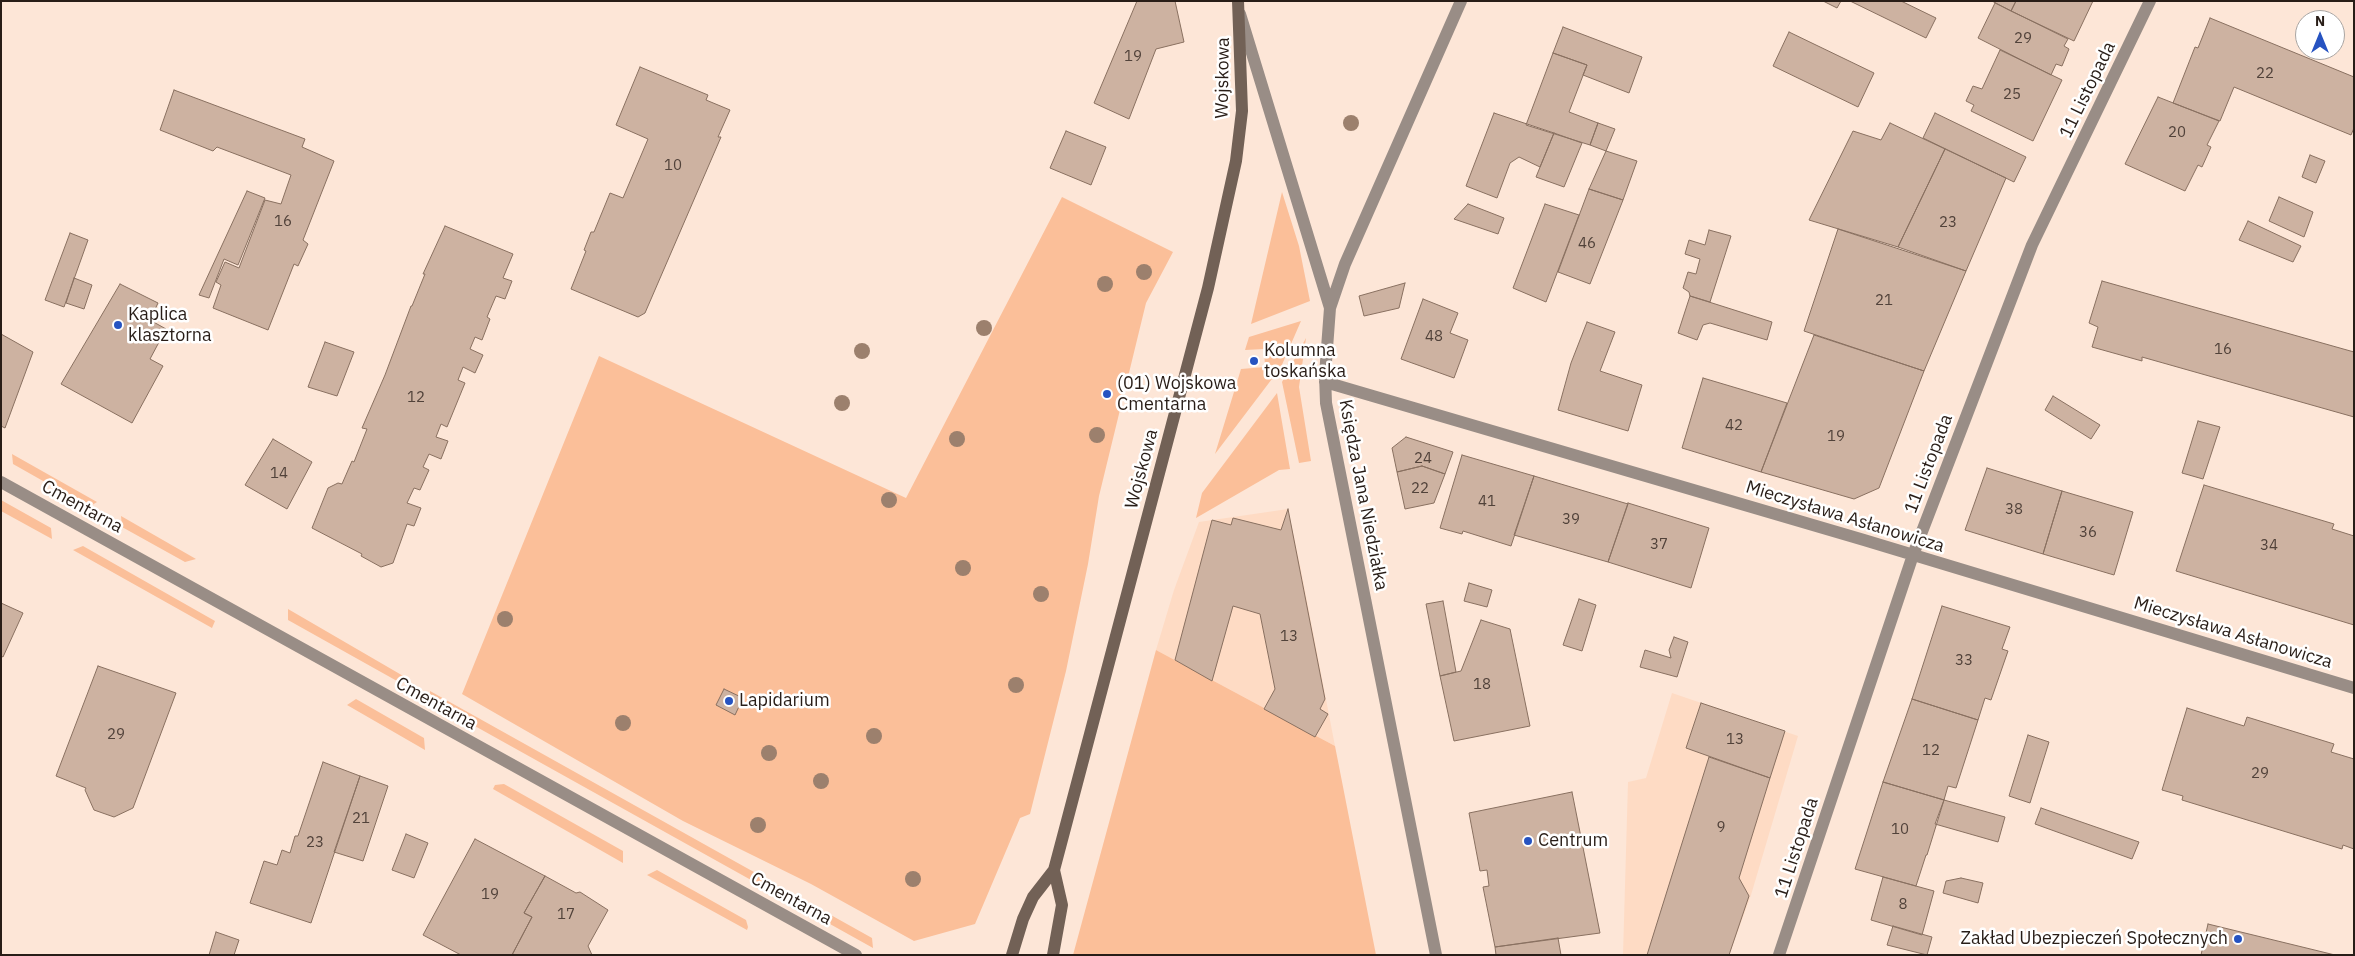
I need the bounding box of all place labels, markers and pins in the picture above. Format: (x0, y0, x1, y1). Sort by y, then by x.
place label: Kaplica klasztorna (128, 304, 212, 346)
marker: Kaplica klasztorna (112, 319, 124, 331)
place label: Kolumna toskańska (1264, 340, 1346, 382)
marker: Kolumna toskańska (1248, 355, 1260, 367)
place label: (01) Wojskowa Cmentarna (1117, 373, 1236, 416)
marker: (01) Wojskowa Cmentarna (1101, 388, 1113, 400)
place label: Lapidarium (739, 690, 830, 712)
marker: Lapidarium (723, 695, 735, 707)
place label: Centrum (1538, 830, 1608, 852)
marker: Centrum (1522, 835, 1534, 847)
place label: Zakład Ubezpieczeń Społecznych (1960, 928, 2228, 950)
marker: Zakład Ubezpieczeń Społecznych (2232, 933, 2244, 945)

